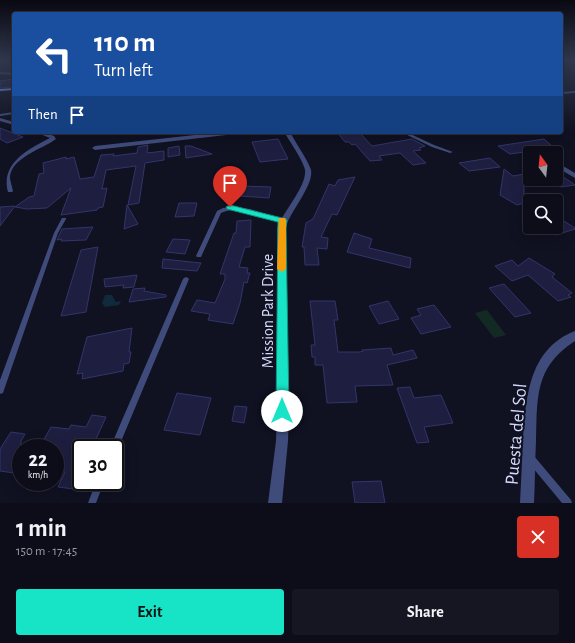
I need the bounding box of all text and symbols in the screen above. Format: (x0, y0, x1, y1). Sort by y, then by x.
icon: left (28, 28, 80, 80)
text: 110 m (94, 29, 156, 57)
text: Turn left (94, 62, 153, 80)
icon: arrive (66, 104, 88, 126)
text: Then (28, 107, 58, 122)
north arrow (523, 146, 563, 186)
map controls (523, 146, 563, 234)
pin (213, 166, 247, 207)
icon: arrive (219, 172, 241, 194)
button: search (523, 194, 563, 234)
street label: Mission Park Drive (260, 254, 276, 368)
street label: Puesta del Sol (503, 382, 530, 486)
position arrow (261, 390, 303, 432)
speed limit sign: 30 (72, 439, 124, 491)
text: 22 (29, 450, 47, 470)
text: km/h (28, 470, 48, 480)
button: close (517, 516, 559, 558)
text: 1 min (16, 517, 67, 541)
text: 150 m · 17:45 (16, 545, 77, 558)
button: Exit (16, 589, 284, 635)
button: Share (292, 589, 559, 635)

